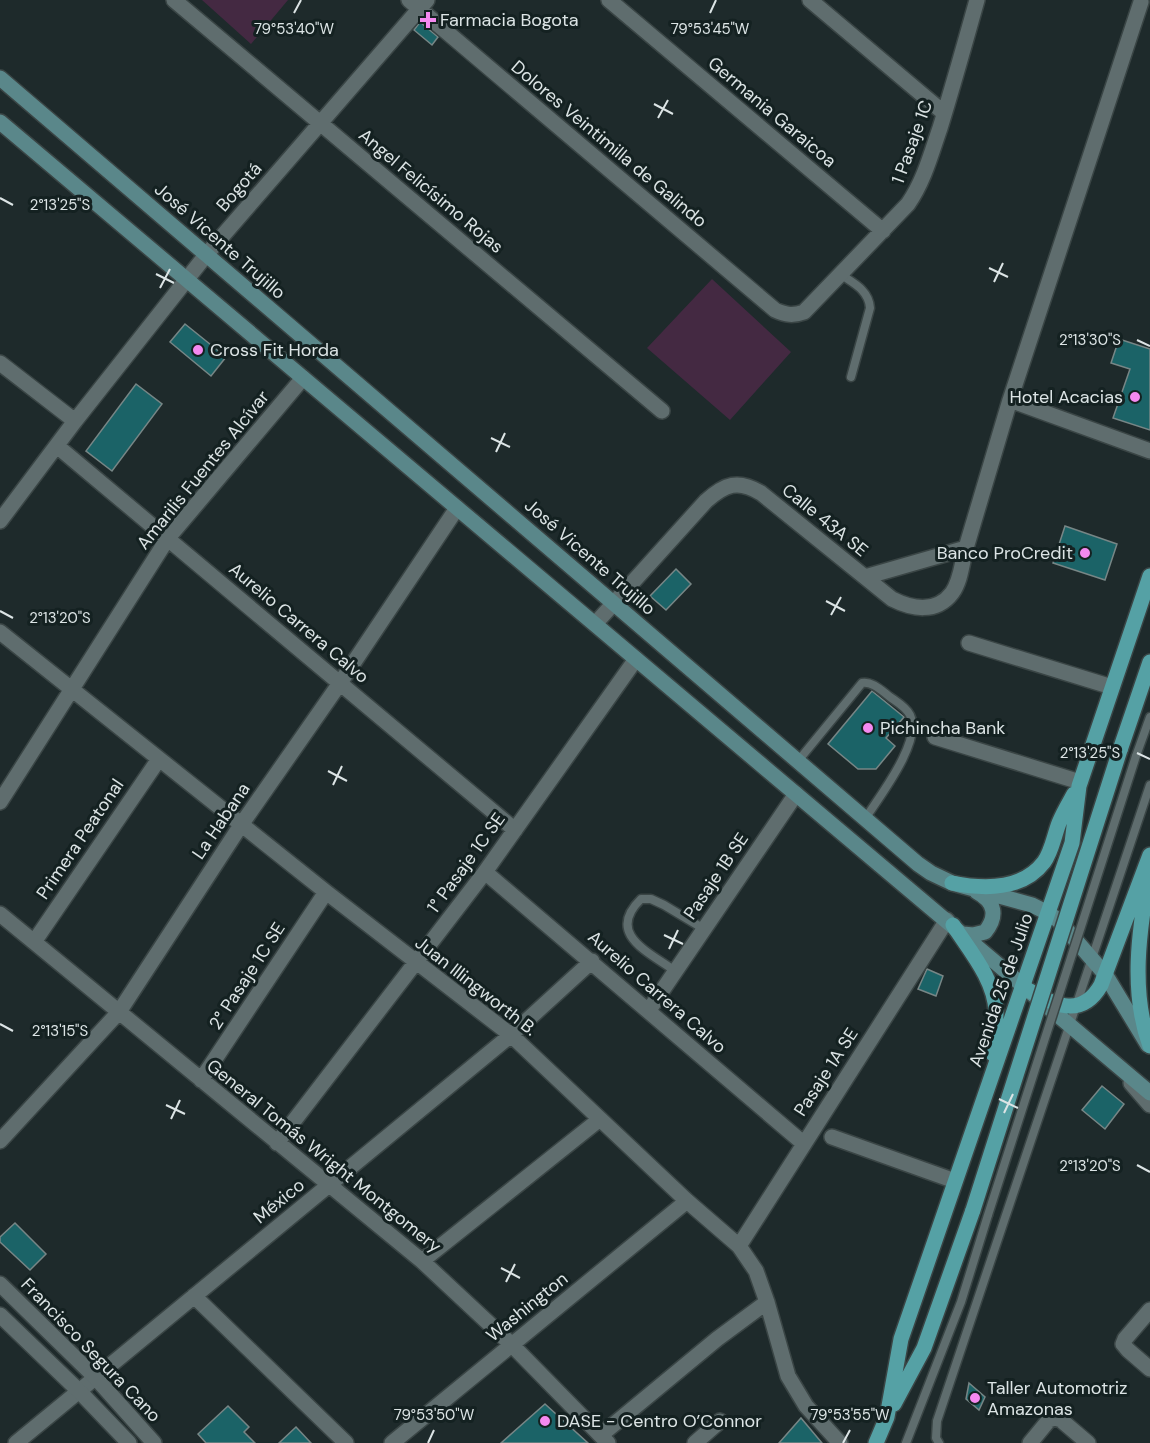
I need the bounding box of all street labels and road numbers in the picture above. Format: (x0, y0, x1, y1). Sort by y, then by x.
street label: Germania Garaicoa (703, 51, 841, 173)
street label: Dolores Veintimilla de Galindo (506, 55, 712, 233)
street label: 1 Pasaje 1C (886, 97, 938, 187)
street label: Angel Felicísimo Rojas (354, 123, 508, 259)
street label: Bogotá (211, 157, 267, 217)
street label: José Vicente Trujillo (149, 177, 291, 305)
street label: Amarilis Fuentes Alcívar (131, 385, 275, 555)
street label: Calle 43A SE (777, 478, 873, 562)
street label: José Vicente Trujillo (519, 493, 661, 621)
street label: Aurelio Carrera Calvo (224, 557, 374, 689)
street label: Primera Peatonal (31, 774, 129, 904)
street label: La Habana (187, 778, 255, 864)
street label: 1° Pasaje 1C SE (421, 808, 511, 918)
street label: Pasaje 1B SE (678, 828, 754, 924)
street label: Avenida 25 de Julio (963, 910, 1039, 1070)
street label: 2° Pasaje 1C SE (203, 918, 291, 1034)
street label: Aurelio Carrera Calvo (583, 925, 731, 1059)
street label: Juan Illingworth B. (410, 931, 542, 1041)
street label: Pasaje 1A SE (788, 1023, 864, 1121)
street label: General Tomás Wright Montgomery (202, 1054, 446, 1258)
street label: México (248, 1173, 310, 1229)
street label: Washington (481, 1267, 573, 1347)
street label: Francisco Segura Cano (16, 1273, 166, 1427)

